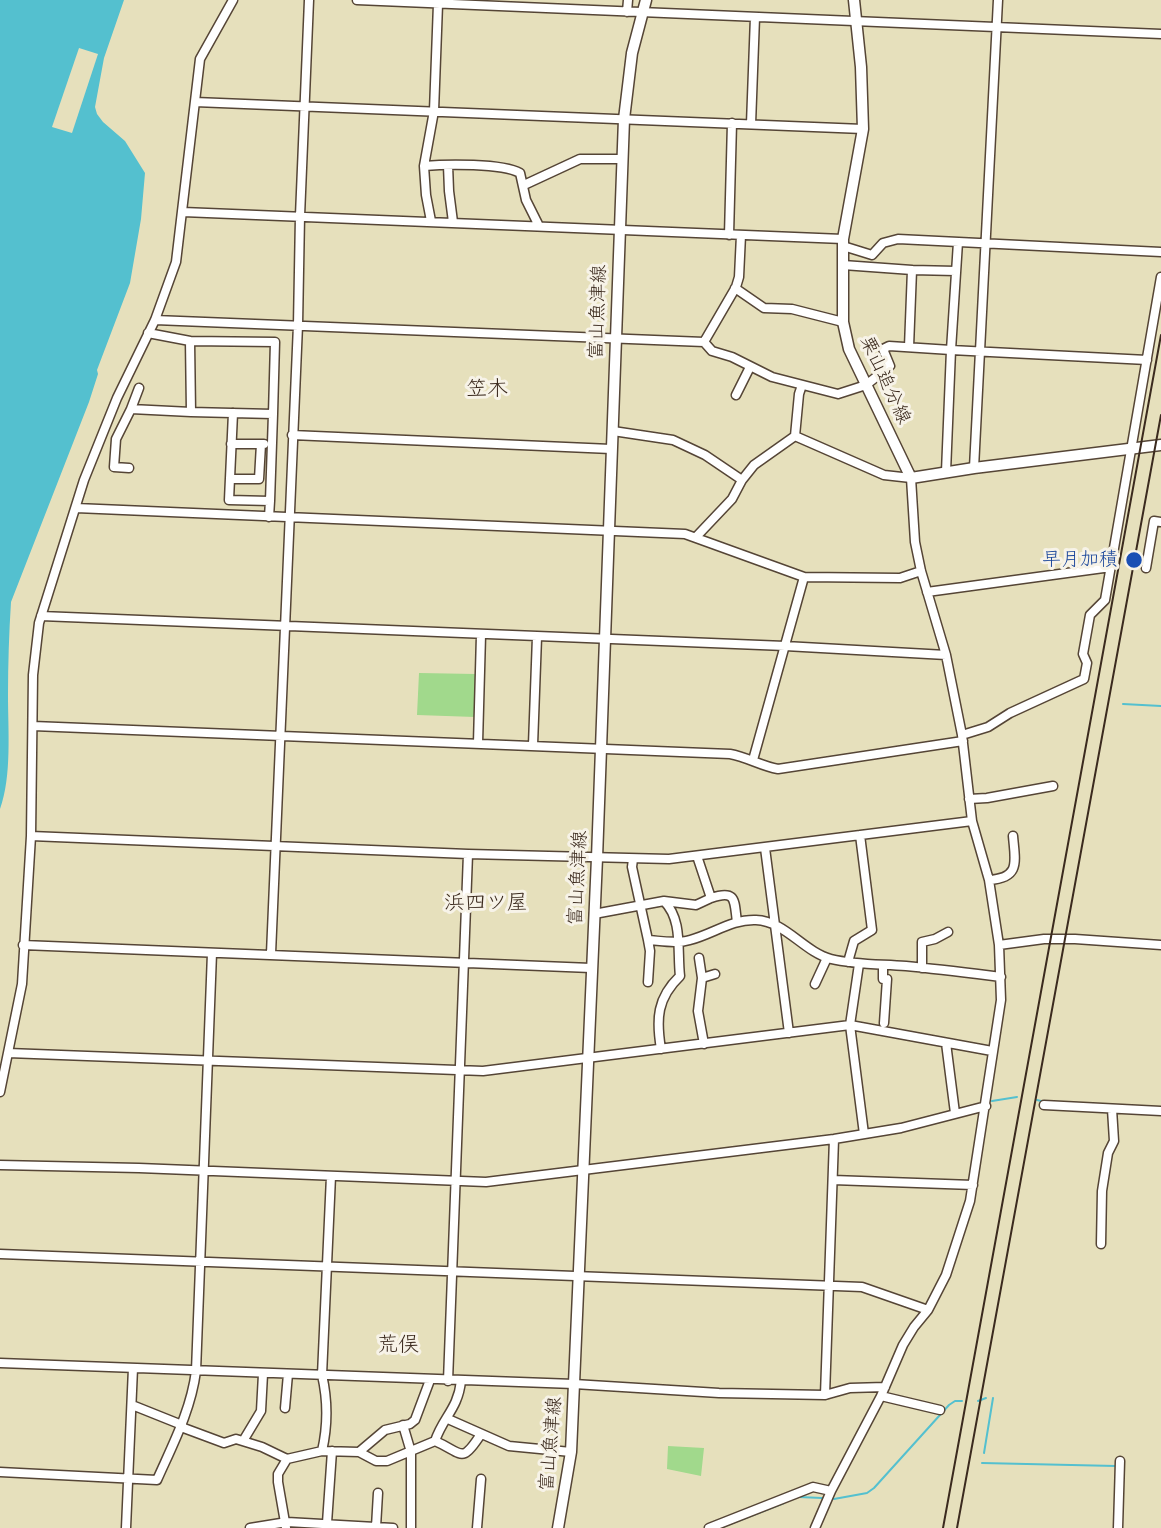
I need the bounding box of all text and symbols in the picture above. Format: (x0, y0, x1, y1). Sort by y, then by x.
street label: 富山魚津線 (585, 264, 611, 360)
street label: 栗山追分線 (855, 332, 915, 428)
district label: 笠木 (466, 376, 508, 402)
place label: 早月加積 (1042, 549, 1118, 571)
marker: 早月加積 (1124, 550, 1144, 570)
street label: 富山魚津線 (564, 830, 592, 926)
district label: 浜四ツ屋 (444, 890, 528, 916)
district label: 荒俣 (377, 1332, 419, 1358)
street label: 富山魚津線 (536, 1396, 566, 1492)

